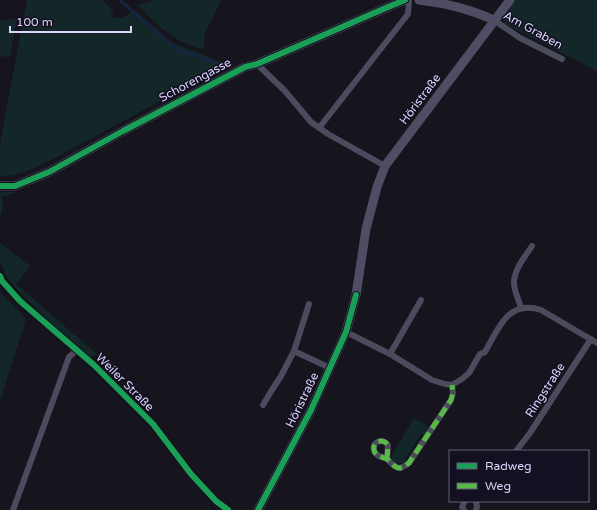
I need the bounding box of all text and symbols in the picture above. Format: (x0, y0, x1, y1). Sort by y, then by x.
scale bar (10, 8, 131, 34)
street label: Am Graben (501, 8, 565, 52)
text: 100 m (16, 15, 53, 29)
street label: Schorengasse (157, 55, 234, 105)
street label: Höristraße (397, 71, 444, 127)
street label: Weiler Straße (93, 350, 157, 414)
street label: Ringstraße (522, 360, 568, 420)
street label: Höristraße (283, 370, 321, 430)
legend (449, 450, 589, 502)
text: Radweg (485, 459, 532, 473)
text: Weg (485, 479, 511, 493)

